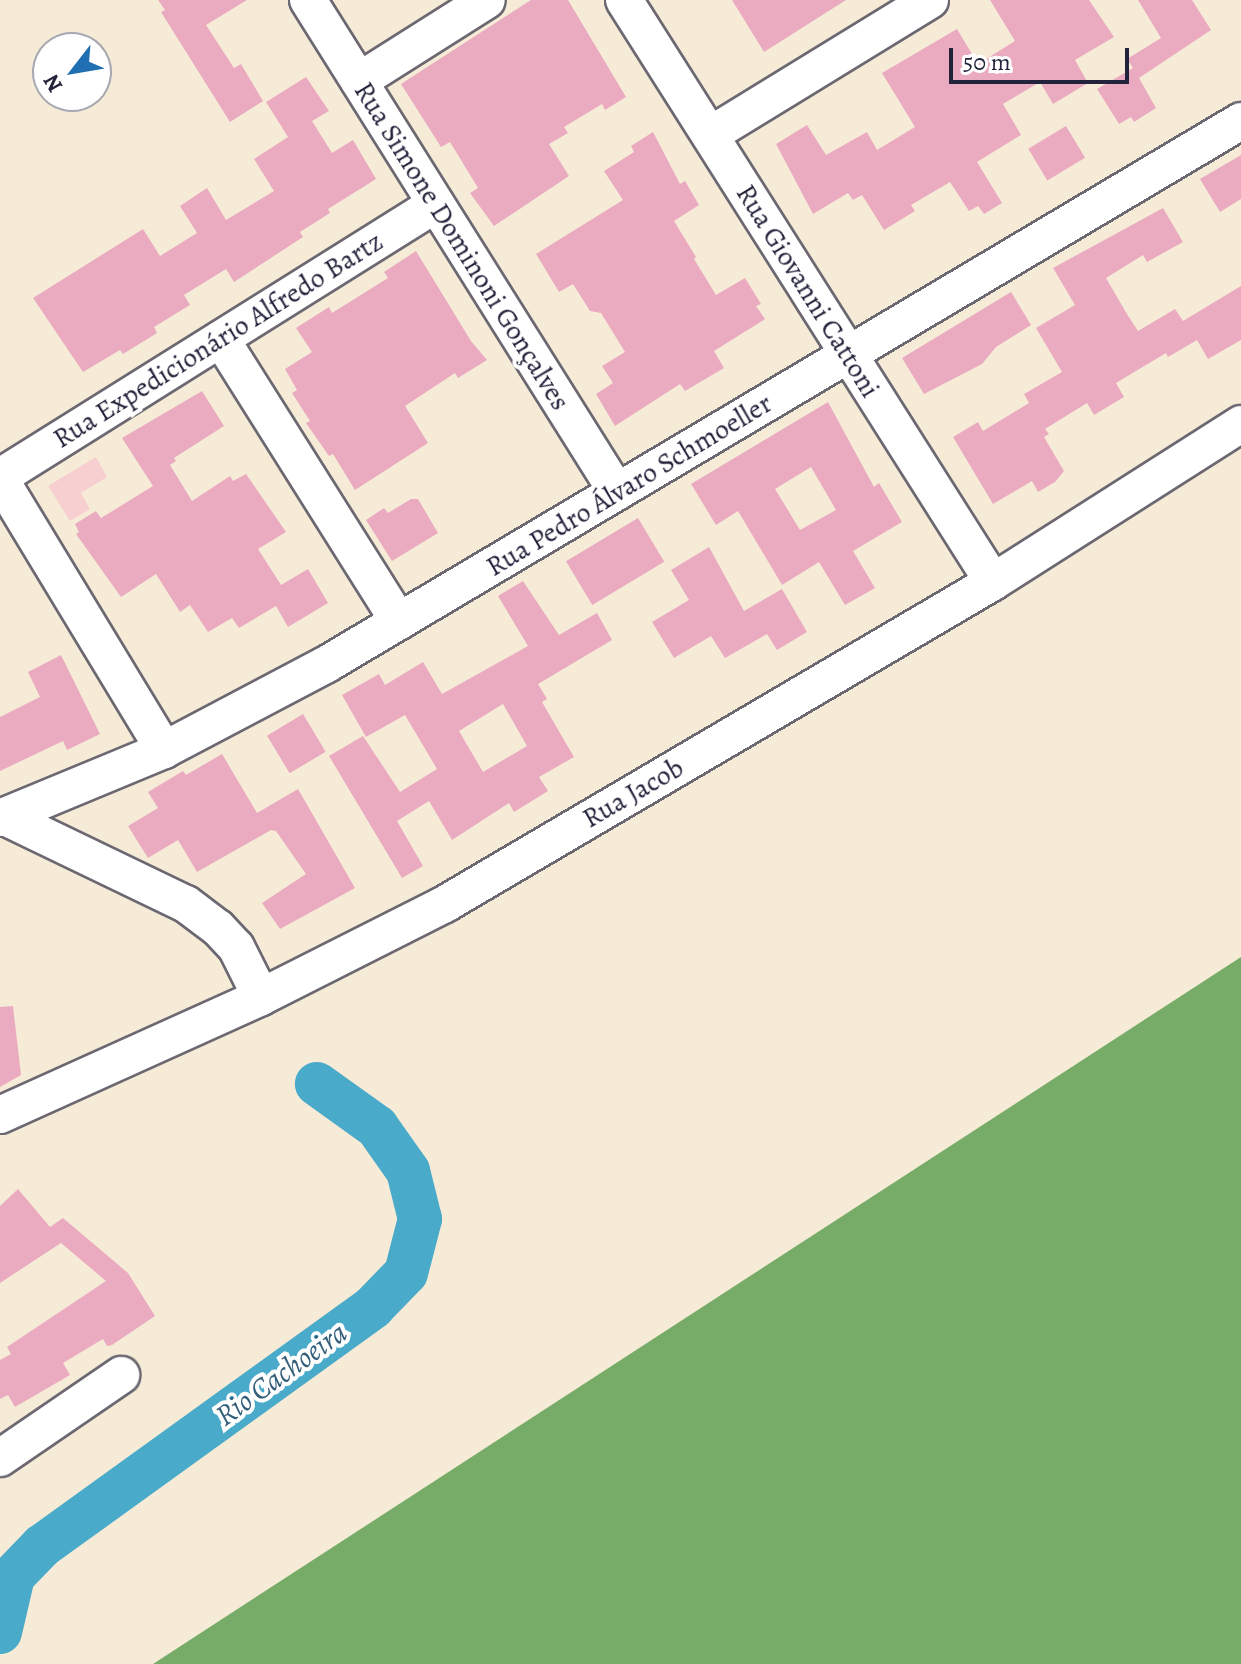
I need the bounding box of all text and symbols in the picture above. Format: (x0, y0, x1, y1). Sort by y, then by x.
north arrow (32, 32, 112, 112)
scale bar (953, 32, 1133, 82)
text: 50 m (963, 46, 1011, 78)
text: N (36, 69, 70, 98)
street label: Rua Simone Dominoni Gonçalves (347, 76, 577, 416)
street label: Rua Giovanni Cattoni (729, 178, 887, 404)
street label: Rua Expedicionário Alfredo Bartz (47, 224, 389, 456)
street label: Rua Pedro Álvaro Schmoeller (480, 386, 778, 584)
street label: Rua Jacob (577, 751, 689, 835)
water label: Rio Cachoeira (208, 1314, 354, 1434)

